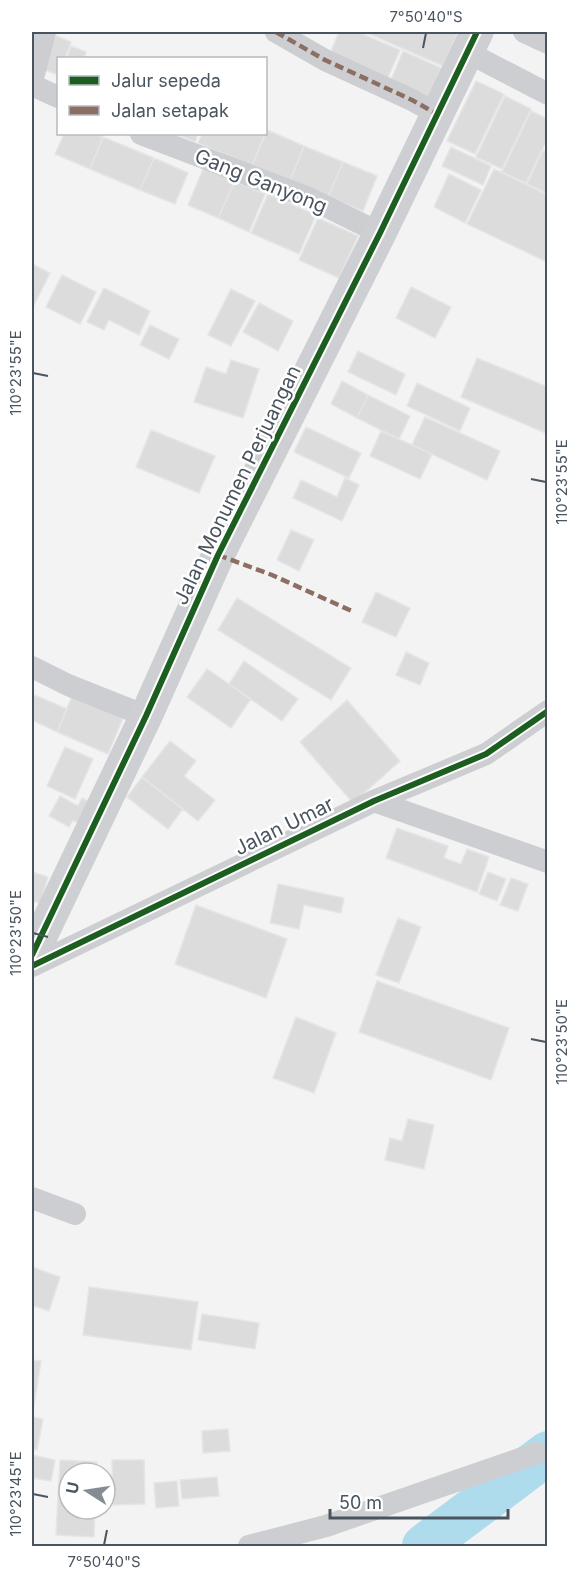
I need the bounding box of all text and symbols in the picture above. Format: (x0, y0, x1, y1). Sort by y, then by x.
text: 7°50'40"S (389, 7, 463, 26)
legend (57, 57, 267, 135)
text: Jalur sepeda (111, 70, 221, 91)
text: Jalan setapak (111, 100, 229, 121)
street label: Gang Ganyong (191, 144, 331, 218)
text: 110°23'55"E (6, 330, 25, 416)
street label: Jalan Monumen Perjuangan (168, 361, 306, 609)
text: 110°23'55"E (552, 439, 571, 525)
street label: Jalan Umar (231, 791, 338, 860)
text: 110°23'50"E (6, 890, 25, 976)
text: 110°23'50"E (552, 999, 571, 1085)
text: 110°23'45"E (6, 1451, 25, 1537)
north arrow (57, 1461, 117, 1521)
text: U (61, 1480, 83, 1496)
scale bar (330, 1482, 508, 1520)
text: 50 m (339, 1492, 382, 1513)
text: 7°50'40"S (67, 1552, 141, 1571)

